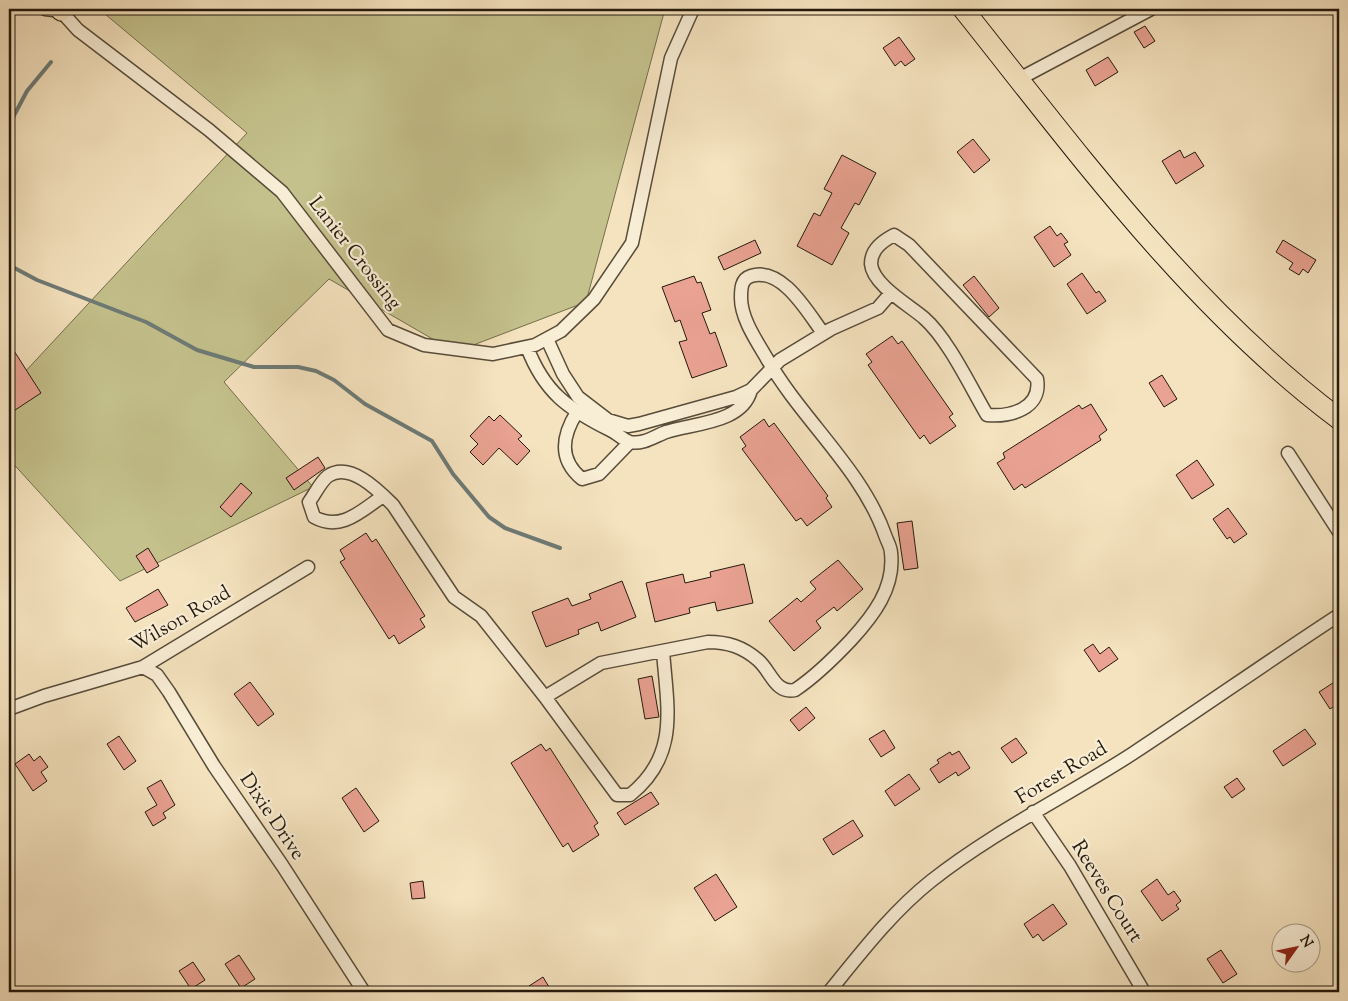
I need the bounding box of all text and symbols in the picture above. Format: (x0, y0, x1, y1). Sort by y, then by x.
street label: Lanier Crossing (300, 191, 408, 317)
street label: Wilson Road (125, 579, 237, 661)
street label: Forest Road (1011, 735, 1113, 813)
street label: Dixie Drive (231, 768, 311, 866)
street label: Reeves Court (1063, 835, 1149, 949)
north arrow (1270, 924, 1320, 974)
text: N (1294, 932, 1317, 952)

